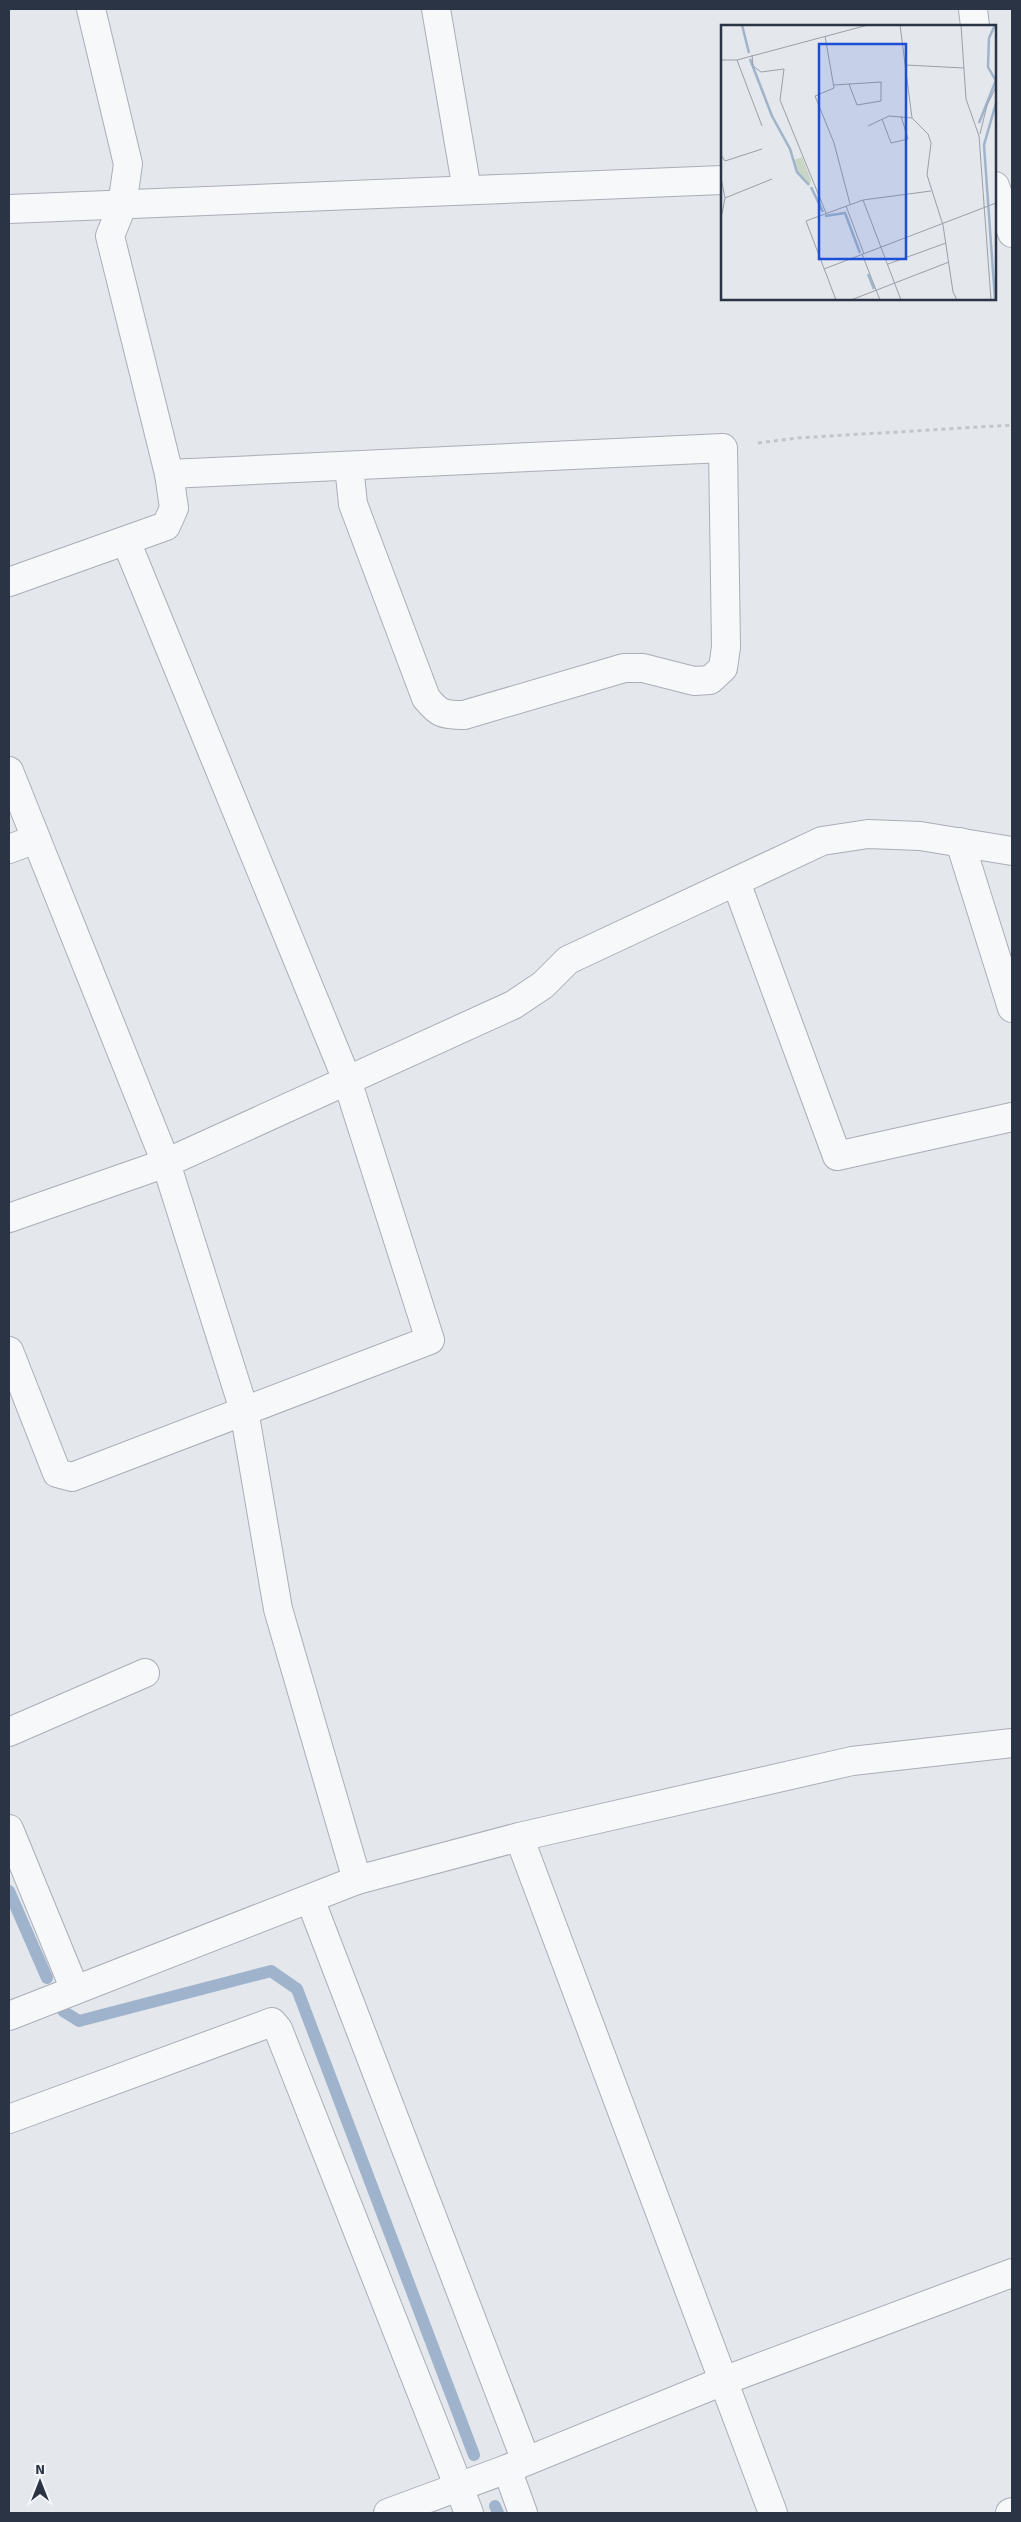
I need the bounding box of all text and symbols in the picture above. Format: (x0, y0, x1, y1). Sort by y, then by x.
inset map (721, 25, 996, 300)
north arrow (15, 2457, 65, 2507)
text: N (35, 2461, 45, 2478)

